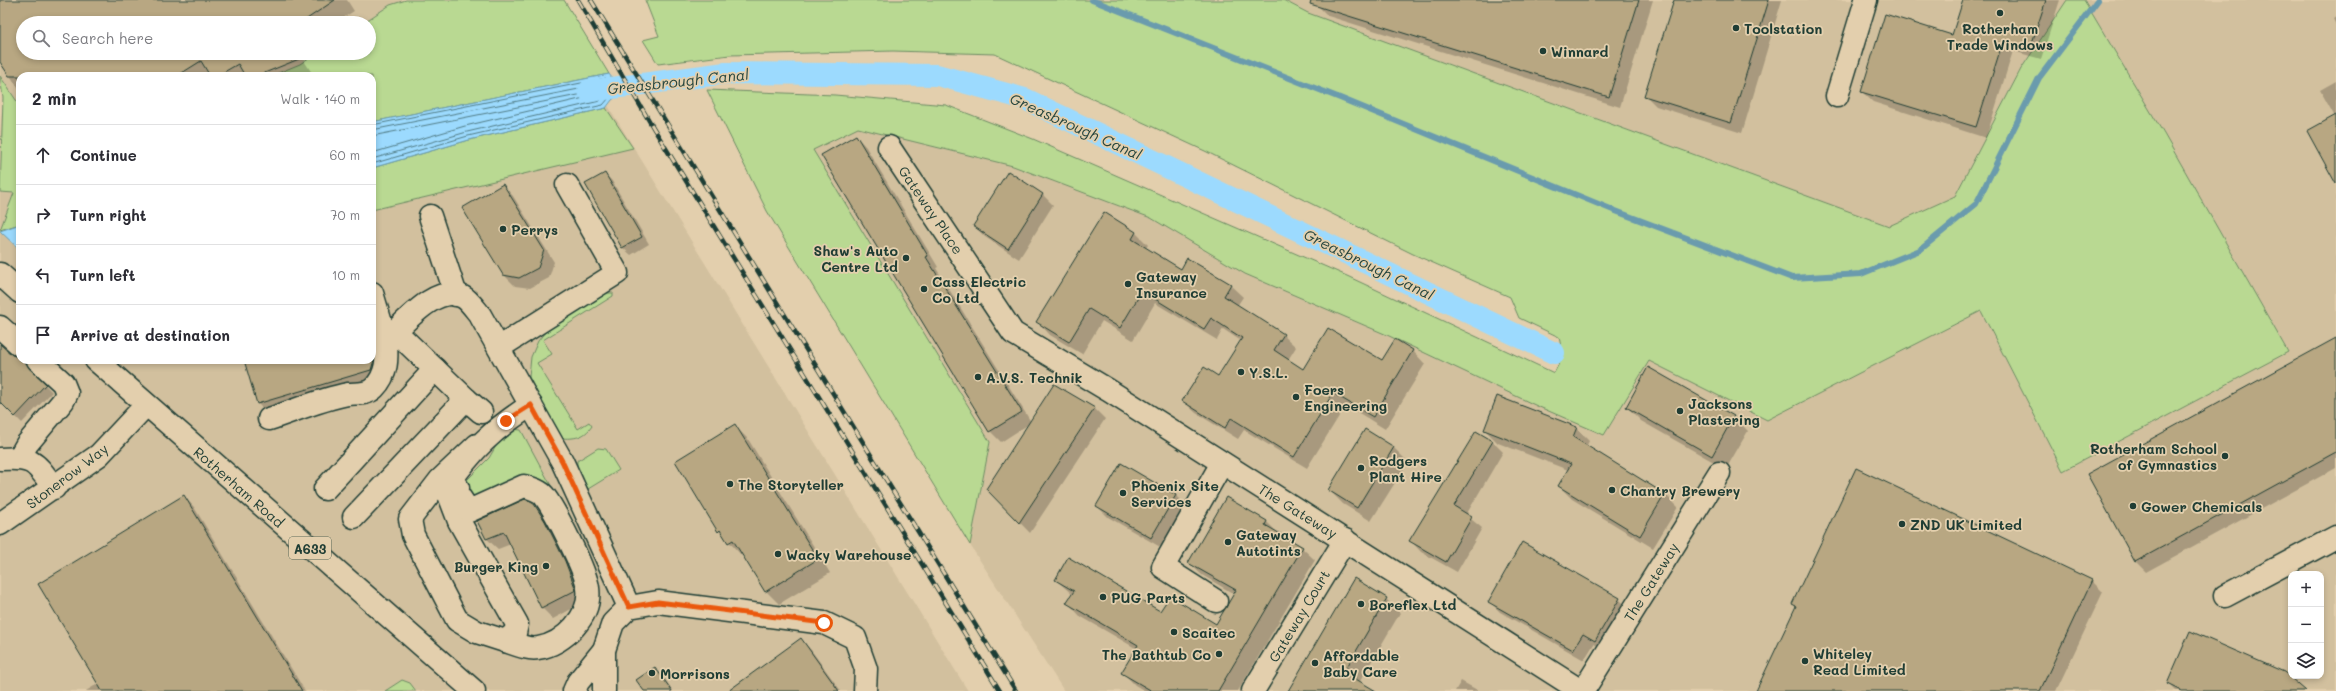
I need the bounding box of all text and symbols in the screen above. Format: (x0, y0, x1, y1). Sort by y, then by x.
marker: Rotherham Trade Windows (1995, 8, 2005, 18)
search box (16, 16, 376, 60)
place label: Toolstation (1744, 19, 1822, 38)
place label: Rotherham Trade Windows (1947, 19, 2053, 54)
marker: Toolstation (1731, 23, 1741, 33)
icon: search (30, 27, 52, 49)
text: Search here (62, 28, 153, 48)
place label: Winnard (1551, 42, 1609, 61)
marker: Winnard (1538, 46, 1548, 56)
water label: Greasbrough Canal (606, 64, 750, 98)
text: 2 min (32, 87, 77, 109)
water label: Greasbrough Canal (1007, 88, 1145, 164)
text: Walk · 140 m (280, 90, 360, 107)
icon: ahead (32, 144, 54, 166)
text: Continue (70, 145, 137, 165)
text: 60 m (330, 146, 360, 163)
street label: Gateway Place (894, 162, 968, 258)
icon: right (32, 204, 54, 226)
text: Turn right (70, 205, 147, 225)
text: 70 m (330, 206, 360, 223)
place label: Perrys (511, 220, 558, 239)
marker: Perrys (498, 224, 508, 234)
water label: Greasbrough Canal (1301, 224, 1437, 304)
place label: Shaw's Auto Centre Ltd (813, 241, 898, 276)
marker: Shaw's Auto Centre Ltd (901, 253, 911, 263)
icon: left (32, 264, 54, 286)
text: Turn left (70, 265, 135, 285)
text: 10 m (332, 266, 360, 283)
place label: Gateway Insurance (1136, 267, 1207, 302)
place label: Cass Electric Co Ltd (932, 272, 1026, 307)
marker: Gateway Insurance (1123, 279, 1133, 289)
marker: Cass Electric Co Ltd (919, 284, 929, 294)
icon: arrive (32, 324, 54, 346)
text: Arrive at destination (70, 325, 230, 345)
place label: Y.S.L. (1249, 363, 1288, 382)
marker: Y.S.L. (1236, 367, 1246, 377)
place label: A.V.S. Technik (986, 368, 1082, 387)
marker: A.V.S. Technik (973, 372, 983, 382)
place label: Foers Engineering (1304, 380, 1387, 415)
marker: Foers Engineering (1291, 392, 1301, 402)
place label: Jacksons Plastering (1688, 394, 1760, 429)
marker: Jacksons Plastering (1675, 406, 1685, 416)
route end (497, 412, 515, 430)
street label: Stonerow Way (22, 439, 112, 513)
place label: Rotherham School of Gymnastics (2090, 439, 2217, 474)
street label: Rotherham Road (190, 442, 288, 532)
place label: Rodgers Plant Hire (1369, 451, 1442, 486)
marker: Rotherham School of Gymnastics (2220, 451, 2230, 461)
marker: Rodgers Plant Hire (1356, 463, 1366, 473)
place label: The Storyteller (738, 475, 844, 494)
place label: Phoenix Site Services (1131, 476, 1219, 511)
marker: The Storyteller (725, 479, 735, 489)
street label: The Gateway (1255, 479, 1341, 543)
place label: Chantry Brewery (1620, 481, 1741, 500)
marker: Chantry Brewery (1607, 485, 1617, 495)
marker: Phoenix Site Services (1118, 488, 1128, 498)
place label: Gower Chemicals (2141, 497, 2262, 516)
marker: Gower Chemicals (2128, 501, 2138, 511)
place label: ZND UK Limited (1910, 515, 2022, 534)
marker: ZND UK Limited (1897, 519, 1907, 529)
place label: Gateway Autotints (1236, 525, 1301, 560)
road number: A633 (289, 537, 331, 559)
marker: Gateway Autotints (1223, 537, 1233, 547)
street label: The Gateway (1619, 539, 1683, 625)
place label: Wacky Warehouse (786, 545, 911, 564)
marker: Wacky Warehouse (773, 549, 783, 559)
place label: Burger King (454, 557, 538, 576)
marker: Burger King (541, 561, 551, 571)
street label: Gateway Court (1264, 566, 1334, 666)
map controls (2288, 571, 2324, 679)
button: + (2288, 571, 2324, 607)
place label: PUG Parts (1111, 588, 1185, 607)
marker: PUG Parts (1098, 592, 1108, 602)
place label: Boreflex Ltd (1369, 595, 1456, 614)
marker: Boreflex Ltd (1356, 599, 1366, 609)
button: − (2288, 607, 2324, 643)
route start (815, 614, 833, 632)
place label: Scaitec (1182, 623, 1235, 642)
marker: Scaitec (1169, 627, 1179, 637)
button: layers (2288, 643, 2324, 679)
place label: Whiteley Read Limited (1813, 644, 1906, 679)
place label: The Bathtub Co (1102, 645, 1211, 664)
place label: Affordable Baby Care (1323, 646, 1399, 681)
marker: The Bathtub Co (1214, 649, 1224, 659)
marker: Whiteley Read Limited (1800, 656, 1810, 666)
marker: Affordable Baby Care (1310, 658, 1320, 668)
place label: Morrisons (660, 664, 730, 683)
marker: Morrisons (647, 668, 657, 678)

